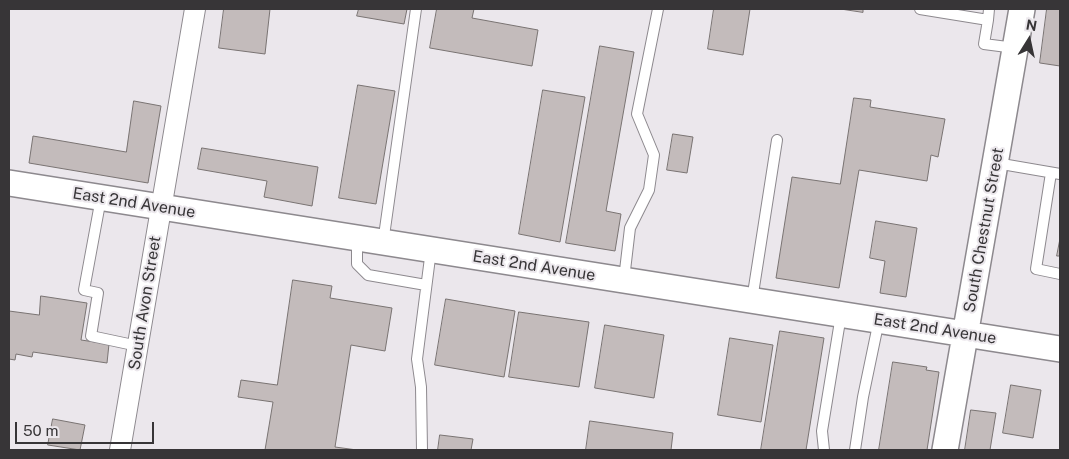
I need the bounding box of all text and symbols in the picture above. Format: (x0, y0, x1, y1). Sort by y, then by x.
north arrow (1004, 15, 1054, 65)
text: N (1025, 16, 1038, 34)
street label: South Chestnut Street (960, 146, 1008, 314)
street label: East 2nd Avenue (71, 184, 197, 222)
street label: South Avon Street (125, 235, 165, 371)
street label: East 2nd Avenue (471, 247, 597, 285)
street label: East 2nd Avenue (872, 310, 998, 348)
scale bar (18, 412, 156, 444)
text: 50 m (23, 422, 58, 439)

